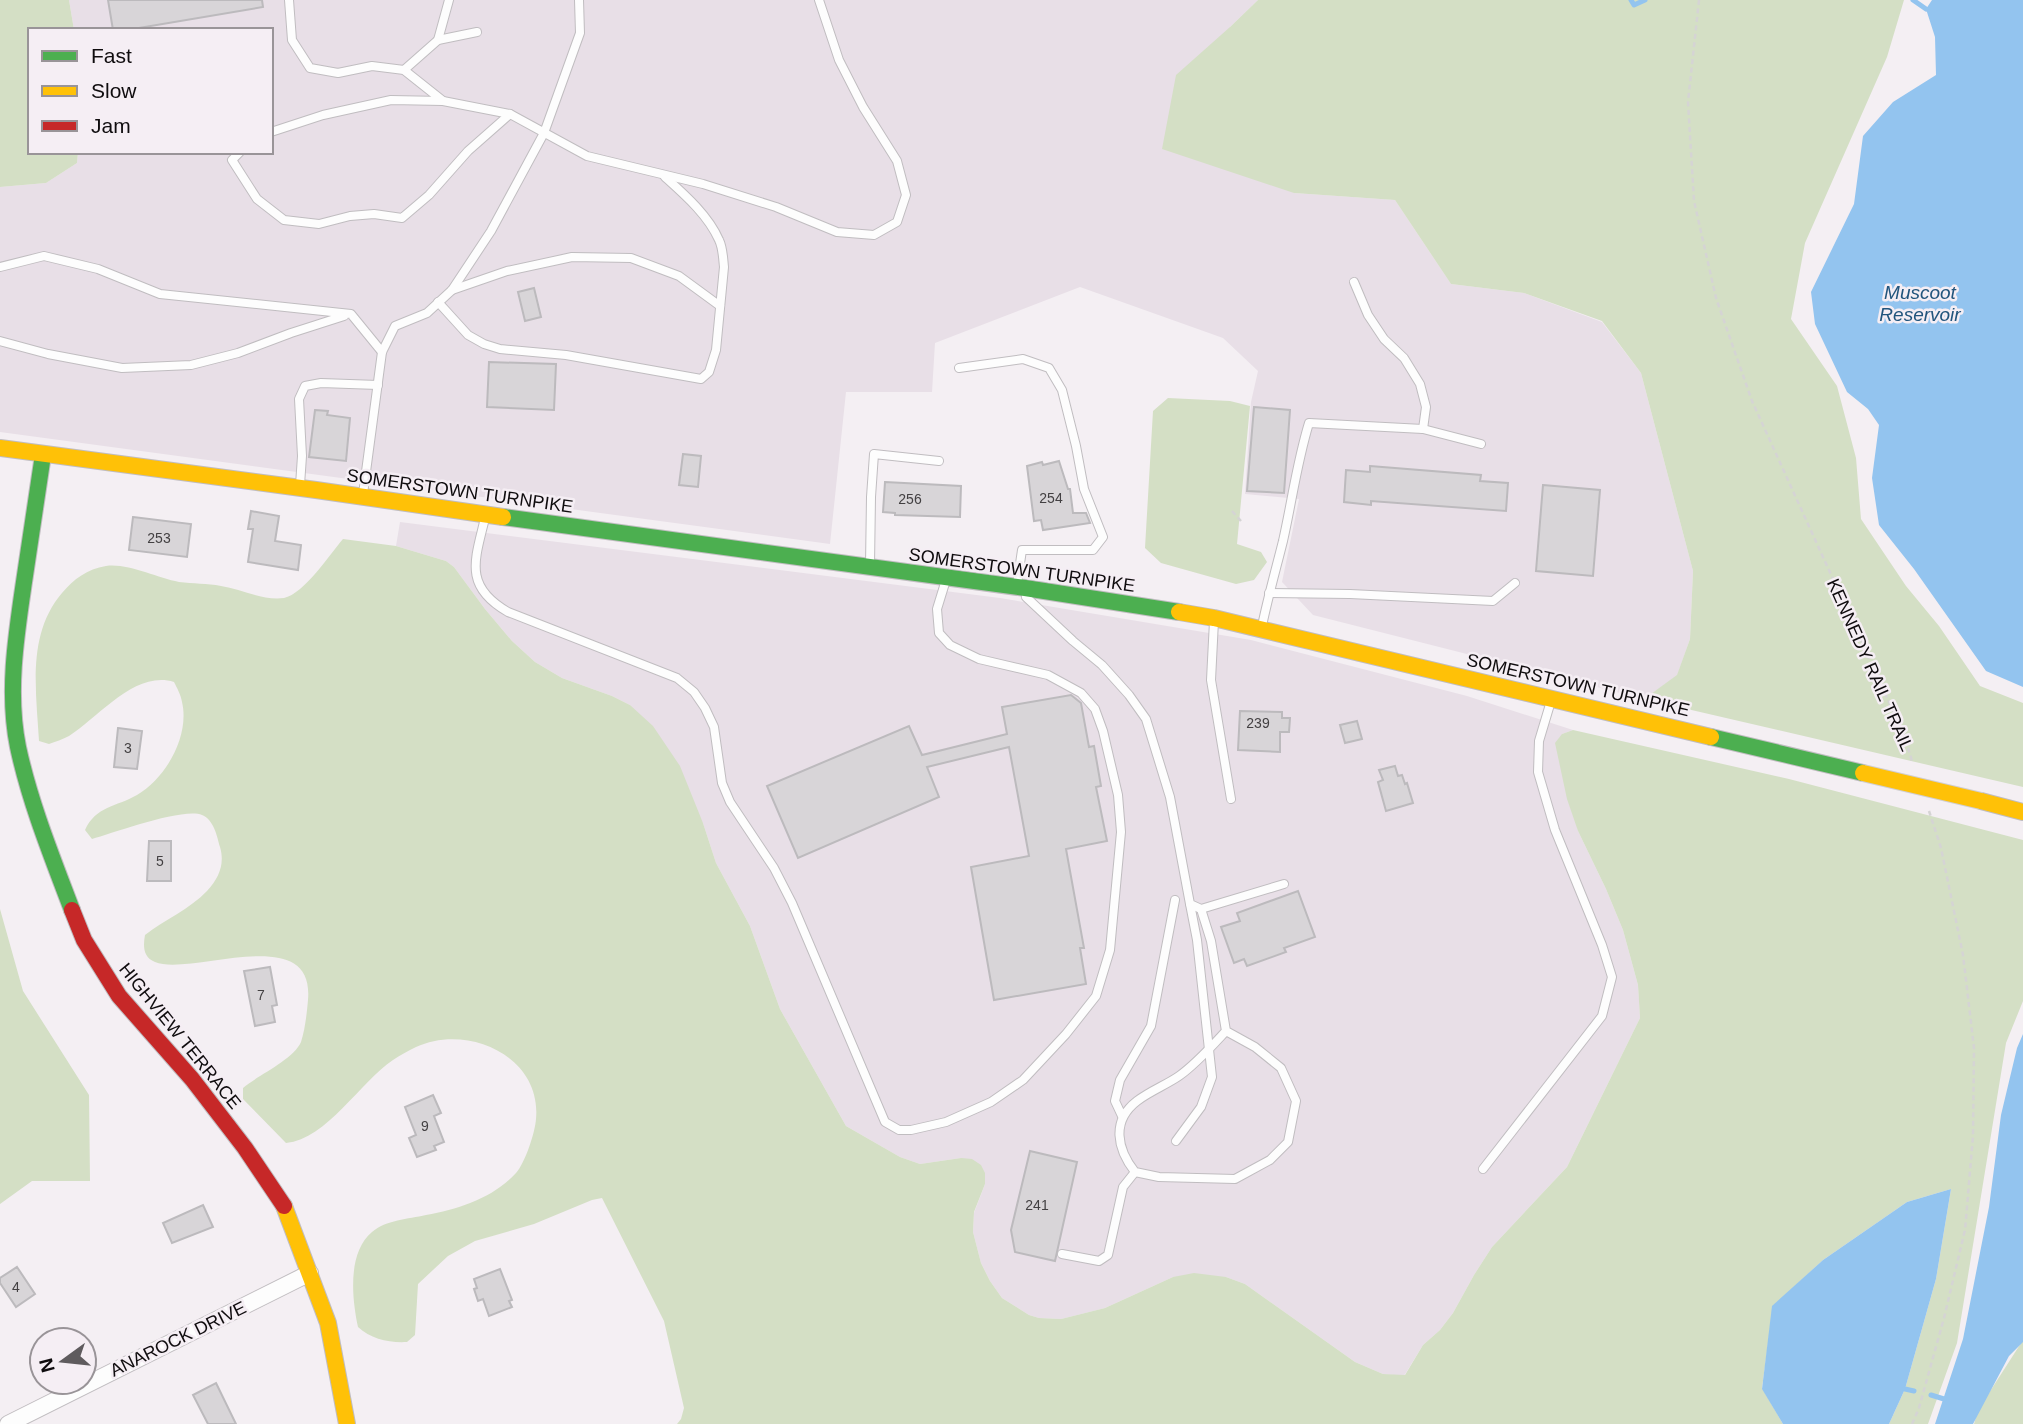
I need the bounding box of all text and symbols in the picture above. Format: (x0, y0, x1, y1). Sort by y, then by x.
legend (28, 28, 273, 154)
text: Fast (91, 44, 132, 67)
text: Slow (91, 79, 137, 102)
text: Jam (91, 114, 131, 137)
water label: Muscoot Reservoir (1879, 282, 1961, 325)
street label: SOMERSTOWN TURNPIKE (346, 465, 574, 517)
house number: 254 (1039, 490, 1063, 506)
house number: 256 (898, 491, 922, 507)
house number: 253 (147, 530, 171, 546)
street label: SOMERSTOWN TURNPIKE (908, 544, 1136, 596)
street label: KENNEDY RAIL TRAIL (1823, 576, 1917, 754)
street label: SOMERSTOWN TURNPIKE (1464, 650, 1692, 720)
house number: 239 (1246, 715, 1270, 731)
house number: 3 (124, 740, 132, 756)
house number: 5 (156, 853, 164, 869)
street label: HIGHVIEW TERRACE (115, 959, 245, 1113)
house number: 7 (257, 987, 265, 1003)
house number: 9 (421, 1118, 429, 1134)
house number: 241 (1025, 1197, 1049, 1213)
house number: 4 (12, 1279, 20, 1295)
street label: ANAROCK DRIVE (107, 1297, 249, 1381)
north arrow (28, 1326, 98, 1396)
text: N (35, 1356, 59, 1375)

